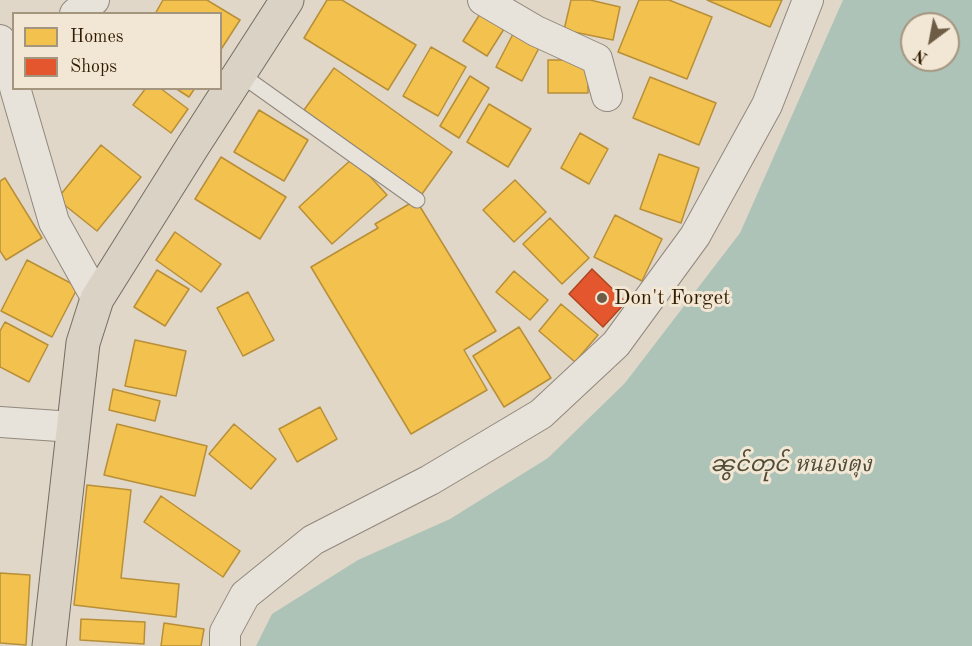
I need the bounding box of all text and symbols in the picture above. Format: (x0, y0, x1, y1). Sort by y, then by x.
legend (12, 12, 222, 90)
north arrow (900, 12, 960, 72)
text: Homes (70, 28, 124, 46)
text: N (912, 46, 931, 66)
text: Shops (70, 58, 117, 76)
place label: Don't Forget (614, 285, 730, 311)
marker: Don't Forget (595, 291, 609, 305)
water label: ၼွင်တုင် หนองตุง (710, 452, 872, 478)

